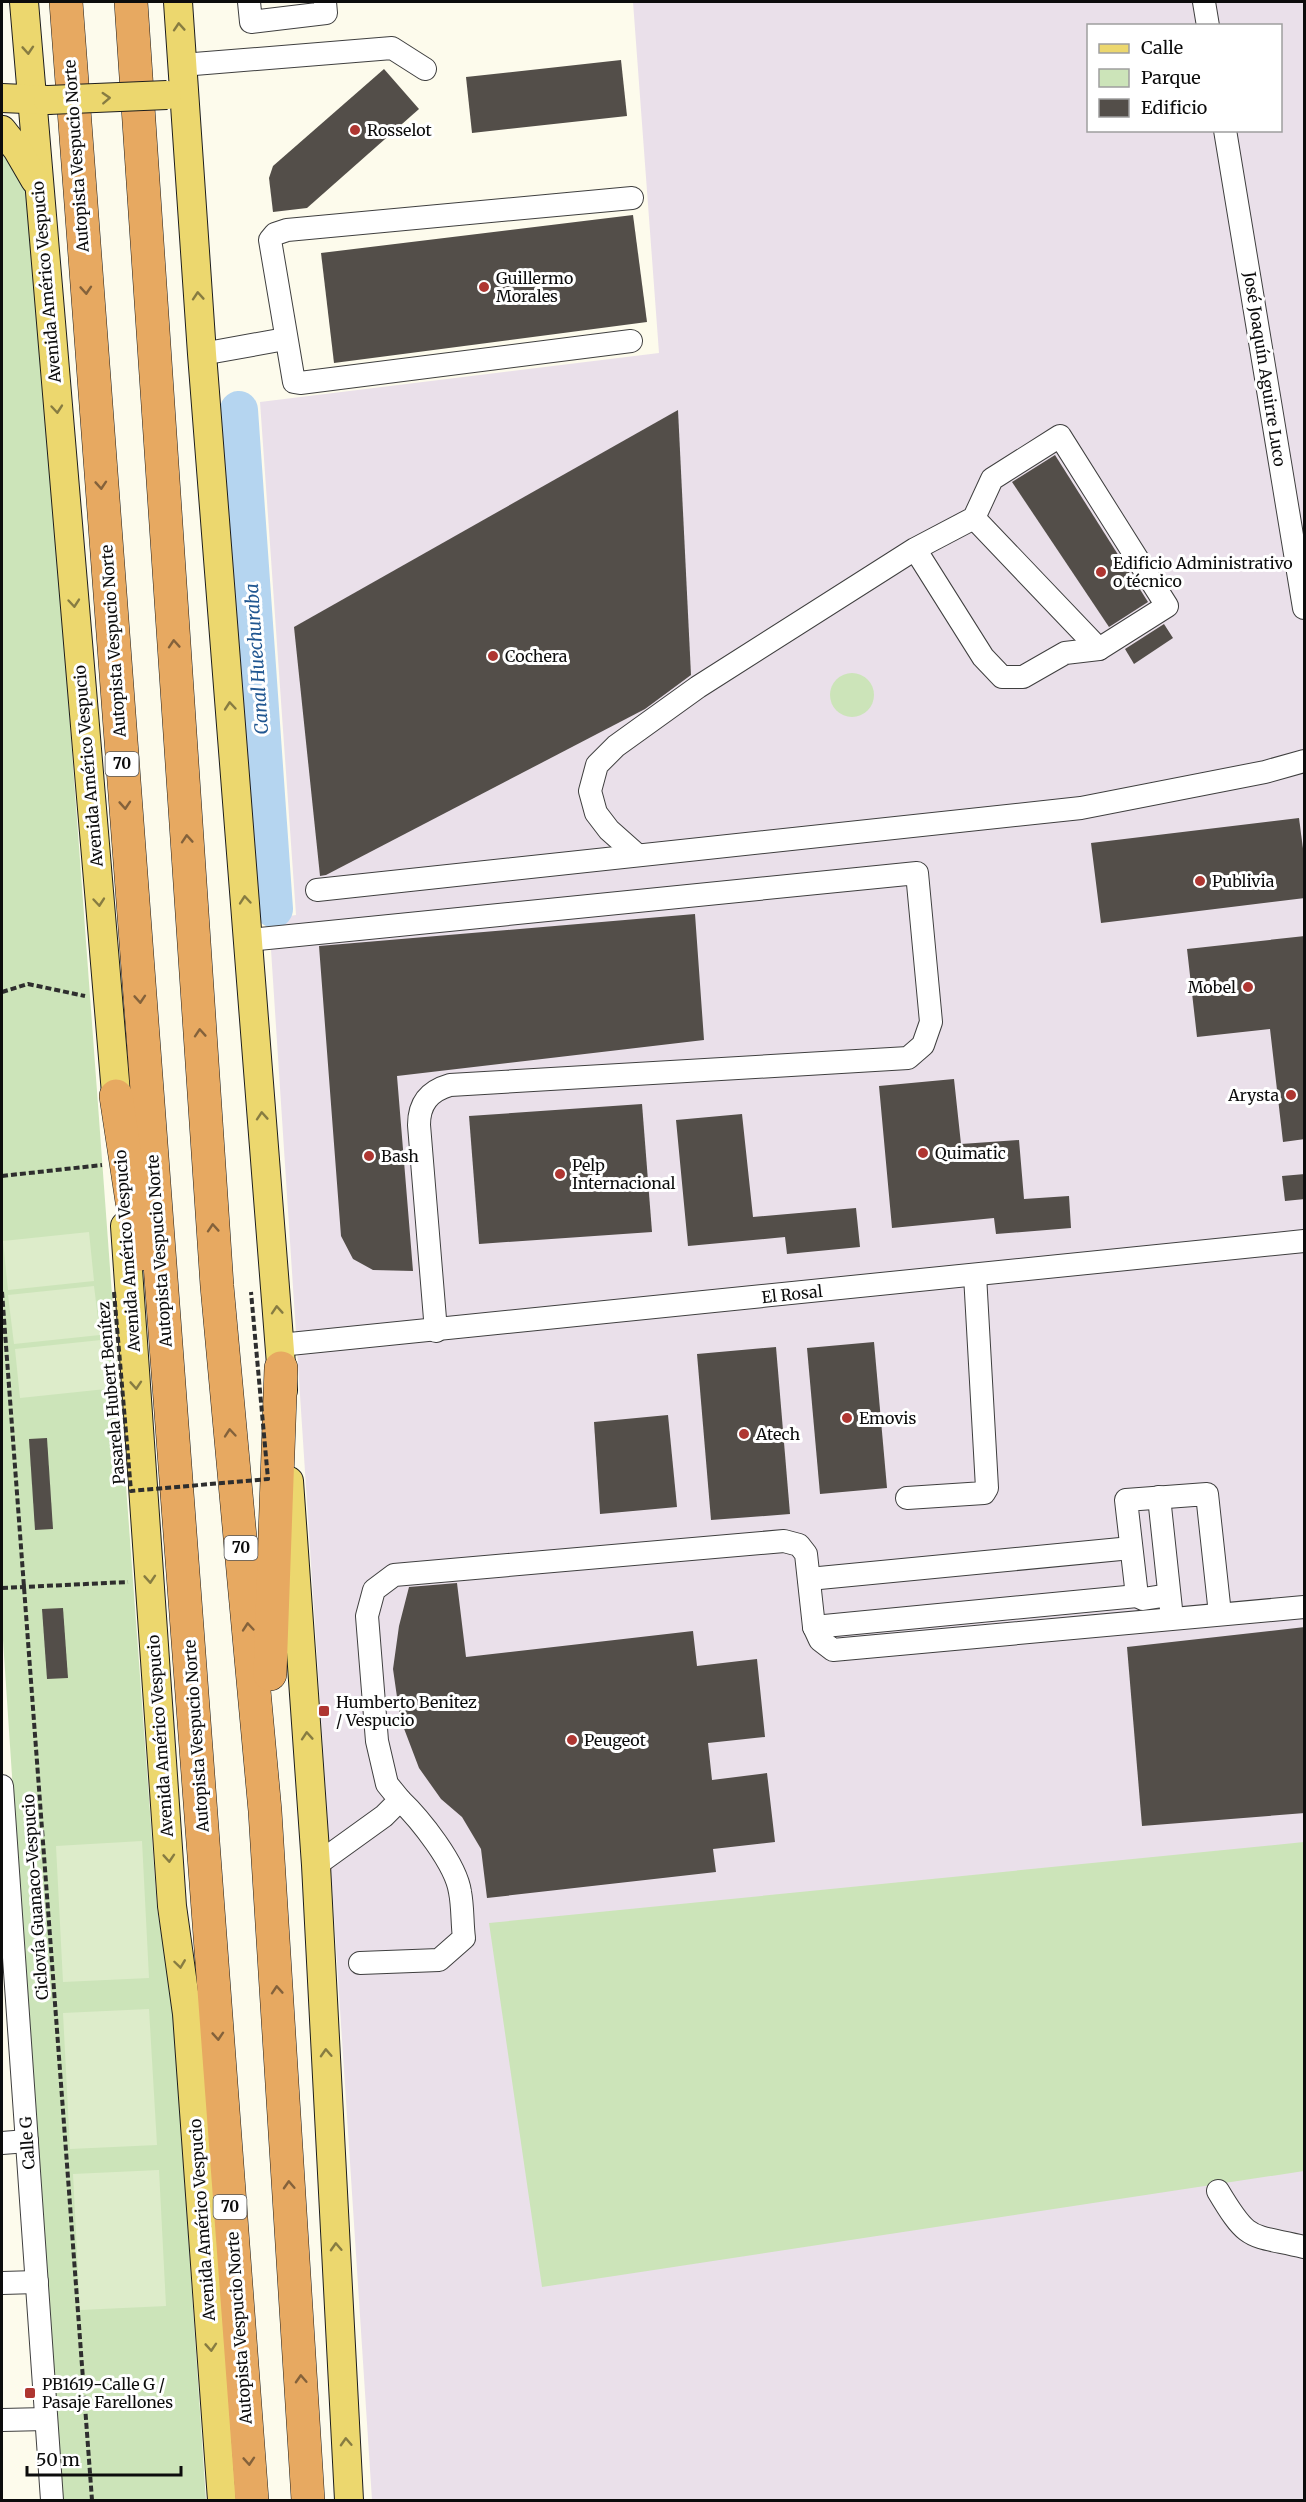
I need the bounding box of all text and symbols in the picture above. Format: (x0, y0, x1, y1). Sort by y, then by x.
one-way arrow (173, 22, 186, 31)
legend (1087, 24, 1282, 132)
text: Calle (1141, 36, 1183, 59)
one-way arrow (21, 46, 34, 55)
street label: Autopista Vespucio Norte (59, 59, 93, 254)
text: Parque (1141, 66, 1201, 89)
one-way arrow (102, 91, 111, 104)
text: Edificio (1141, 96, 1207, 119)
place label: Rosselot (367, 120, 433, 140)
marker: Rosselot (348, 123, 362, 137)
street label: Avenida Américo Vespucio (27, 180, 65, 385)
place label: Guillermo Morales (496, 268, 573, 306)
street label: José Joaquín Aguirre Luco (1240, 269, 1290, 468)
marker: Guillermo Morales (477, 280, 491, 294)
one-way arrow (79, 286, 92, 295)
one-way arrow (192, 291, 205, 300)
one-way arrow (50, 404, 63, 413)
one-way arrow (94, 480, 107, 489)
street label: Autopista Vespucio Norte (96, 544, 130, 739)
place label: Edificio Administrativo o técnico (1113, 553, 1293, 591)
marker: Edificio Administrativo o técnico (1094, 565, 1108, 579)
water label: Canal Huechuraba (240, 583, 273, 735)
one-way arrow (67, 598, 80, 608)
one-way arrow (168, 640, 181, 649)
place label: Cochera (505, 646, 568, 666)
marker: Cochera (486, 649, 500, 663)
street label: Avenida Américo Vespucio (69, 664, 107, 869)
one-way arrow (224, 701, 237, 710)
road number: 70 (106, 752, 138, 776)
one-way arrow (119, 800, 132, 809)
one-way arrow (181, 834, 194, 843)
place label: Publivia (1212, 871, 1275, 891)
marker: Publivia (1193, 874, 1207, 888)
one-way arrow (239, 896, 252, 905)
one-way arrow (93, 897, 106, 906)
place label: Mobel (1188, 977, 1236, 997)
marker: Mobel (1241, 980, 1255, 994)
one-way arrow (133, 995, 146, 1004)
one-way arrow (194, 1029, 207, 1038)
place label: Arysta (1227, 1085, 1279, 1105)
marker: Arysta (1284, 1088, 1298, 1102)
one-way arrow (256, 1111, 269, 1120)
place label: Quimatic (935, 1143, 1006, 1163)
place label: Bash (381, 1146, 419, 1166)
marker: Quimatic (916, 1146, 930, 1160)
street label: Avenida Américo Vespucio (110, 1149, 144, 1354)
marker: Bash (362, 1149, 376, 1163)
street label: Autopista Vespucio Norte (142, 1154, 176, 1349)
place label: Pelp Internacional (572, 1155, 676, 1193)
marker: Pelp Internacional (553, 1167, 567, 1181)
one-way arrow (207, 1223, 220, 1232)
street label: El Rosal (761, 1281, 824, 1307)
street label: Pasarela Hubert Benítez (93, 1300, 129, 1485)
one-way arrow (271, 1306, 284, 1315)
one-way arrow (129, 1380, 142, 1389)
place label: Emovis (859, 1408, 917, 1428)
marker: Emovis (840, 1411, 854, 1425)
place label: Atech (755, 1424, 800, 1444)
marker: Atech (737, 1427, 751, 1441)
one-way arrow (224, 1428, 237, 1437)
road number: 70 (224, 1536, 258, 1560)
one-way arrow (143, 1575, 156, 1584)
one-way arrow (242, 1623, 255, 1632)
street label: Avenida Américo Vespucio (143, 1634, 177, 1839)
street label: Autopista Vespucio Norte (179, 1639, 213, 1834)
place label: Humberto Benitez / Vespucio (336, 1692, 477, 1730)
marker: Humberto Benitez / Vespucio (317, 1704, 331, 1718)
place label: Peugeot (584, 1730, 647, 1750)
one-way arrow (301, 1731, 314, 1740)
marker: Peugeot (565, 1733, 579, 1747)
street label: Ciclovía Guanaco-Vespucio (18, 1793, 52, 2001)
one-way arrow (162, 1853, 175, 1862)
one-way arrow (173, 1960, 186, 1969)
one-way arrow (271, 1986, 284, 1995)
one-way arrow (211, 2031, 224, 2040)
one-way arrow (319, 2048, 332, 2057)
street label: Calle G (15, 2116, 39, 2170)
street label: Avenida Américo Vespucio (185, 2118, 219, 2323)
one-way arrow (283, 2180, 296, 2189)
road number: 70 (214, 2195, 246, 2219)
street label: Autopista Vespucio Norte (222, 2231, 256, 2426)
one-way arrow (329, 2243, 342, 2252)
one-way arrow (204, 2343, 217, 2352)
place label: PB1619-Calle G / Pasaje Farellones (42, 2374, 173, 2412)
one-way arrow (295, 2375, 308, 2384)
marker: PB1619-Calle G / Pasaje Farellones (23, 2386, 37, 2400)
one-way arrow (340, 2438, 353, 2447)
scale bar (27, 2439, 182, 2477)
text: 50 m (36, 2448, 80, 2471)
one-way arrow (242, 2456, 255, 2465)

